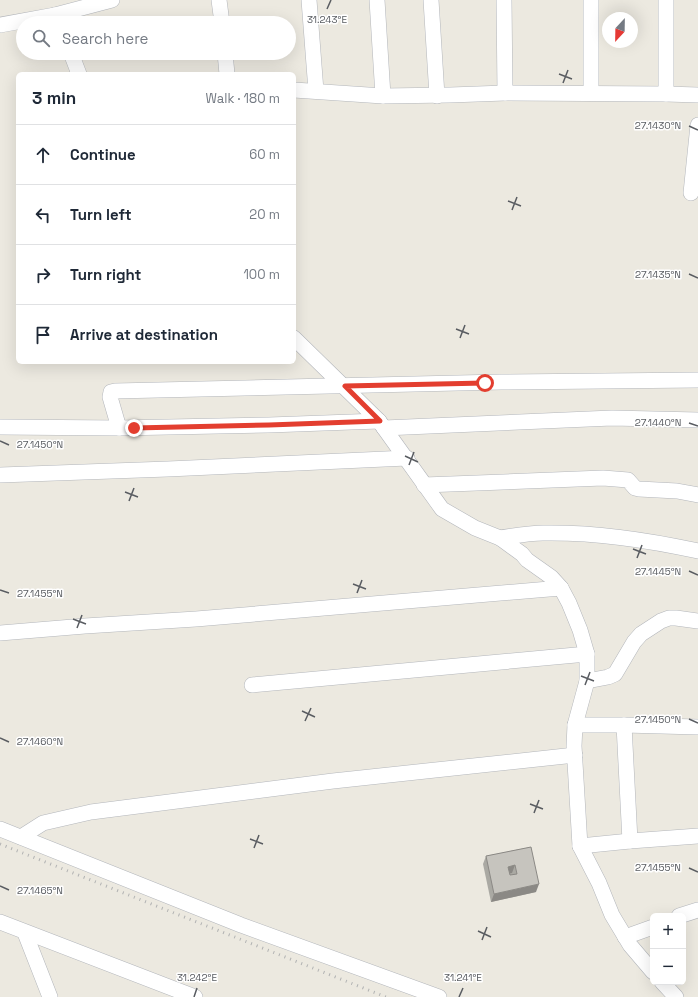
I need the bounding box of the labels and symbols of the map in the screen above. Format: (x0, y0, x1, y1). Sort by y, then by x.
north arrow (602, 12, 638, 48)
text: 31.243°E (307, 13, 347, 26)
text: 27.1430°N (635, 119, 681, 132)
text: 27.1435°N (635, 268, 681, 281)
route start (476, 374, 494, 392)
text: 27.1440°N (635, 416, 681, 429)
route end (125, 419, 143, 437)
text: 27.1450°N (17, 438, 63, 451)
text: 27.1445°N (635, 565, 681, 578)
text: 27.1455°N (17, 587, 63, 600)
text: 27.1450°N (635, 713, 681, 726)
text: 27.1460°N (17, 735, 63, 748)
text: 27.1455°N (635, 861, 681, 874)
text: 27.1465°N (17, 884, 63, 897)
text: 31.242°E (177, 971, 217, 984)
text: 31.241°E (444, 971, 482, 984)

